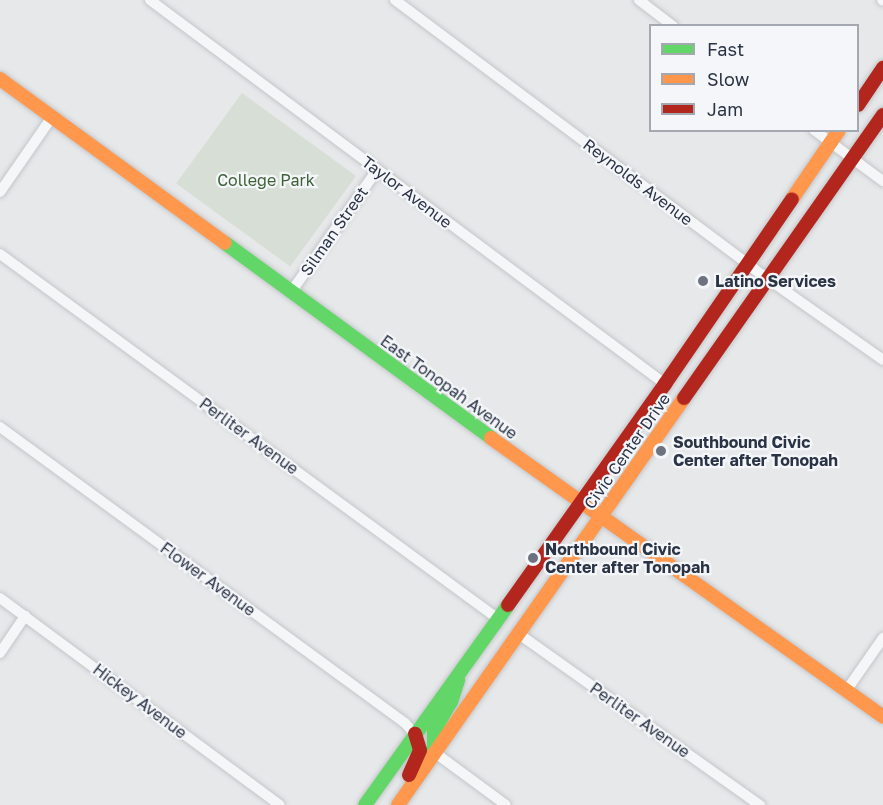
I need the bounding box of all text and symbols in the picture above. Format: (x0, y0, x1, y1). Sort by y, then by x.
legend (649, 24, 859, 132)
text: Fast (707, 38, 744, 60)
text: Slow (707, 68, 749, 90)
text: Jam (707, 98, 743, 120)
street label: Reynolds Avenue (580, 135, 696, 229)
street label: Taylor Avenue (358, 152, 456, 232)
park label: College Park (217, 170, 315, 190)
street label: Silman Street (296, 183, 372, 279)
place label: Latino Services (715, 271, 836, 291)
marker: Latino Services (696, 274, 710, 288)
street label: East Tonopah Avenue (377, 331, 521, 443)
street label: Civic Center Drive (580, 390, 674, 512)
street label: Perliter Avenue (196, 394, 302, 478)
place label: Southbound Civic Center after Tonopah (673, 432, 838, 470)
marker: Southbound Civic Center after Tonopah (654, 444, 668, 458)
street label: Flower Avenue (157, 538, 259, 620)
place label: Northbound Civic Center after Tonopah (545, 539, 710, 577)
marker: Northbound Civic Center after Tonopah (526, 551, 540, 565)
street label: Hickey Avenue (89, 660, 191, 742)
street label: Perliter Avenue (586, 678, 694, 762)

